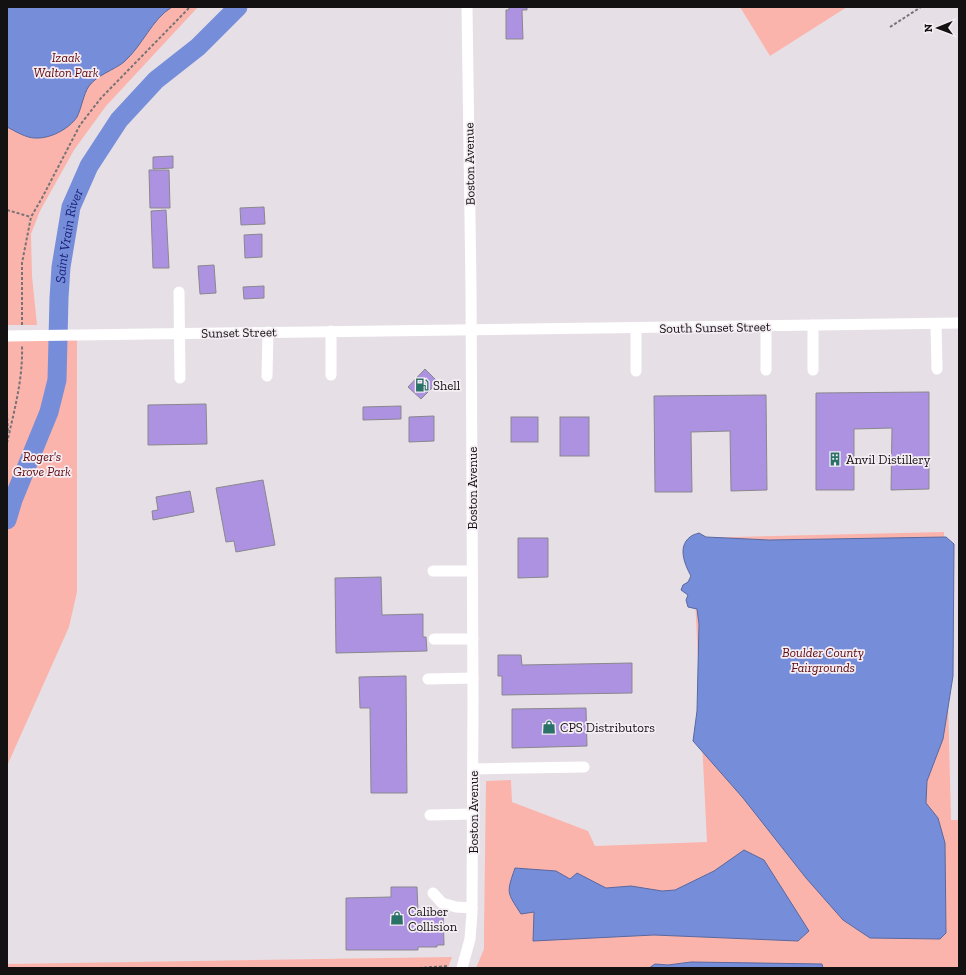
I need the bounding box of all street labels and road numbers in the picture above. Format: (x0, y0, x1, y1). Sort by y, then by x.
street label: Boston Avenue (461, 122, 478, 206)
street label: South Sunset Street (659, 319, 771, 336)
street label: Sunset Street (201, 324, 277, 341)
street label: Boston Avenue (465, 447, 480, 529)
street label: Boston Avenue (466, 771, 481, 853)

